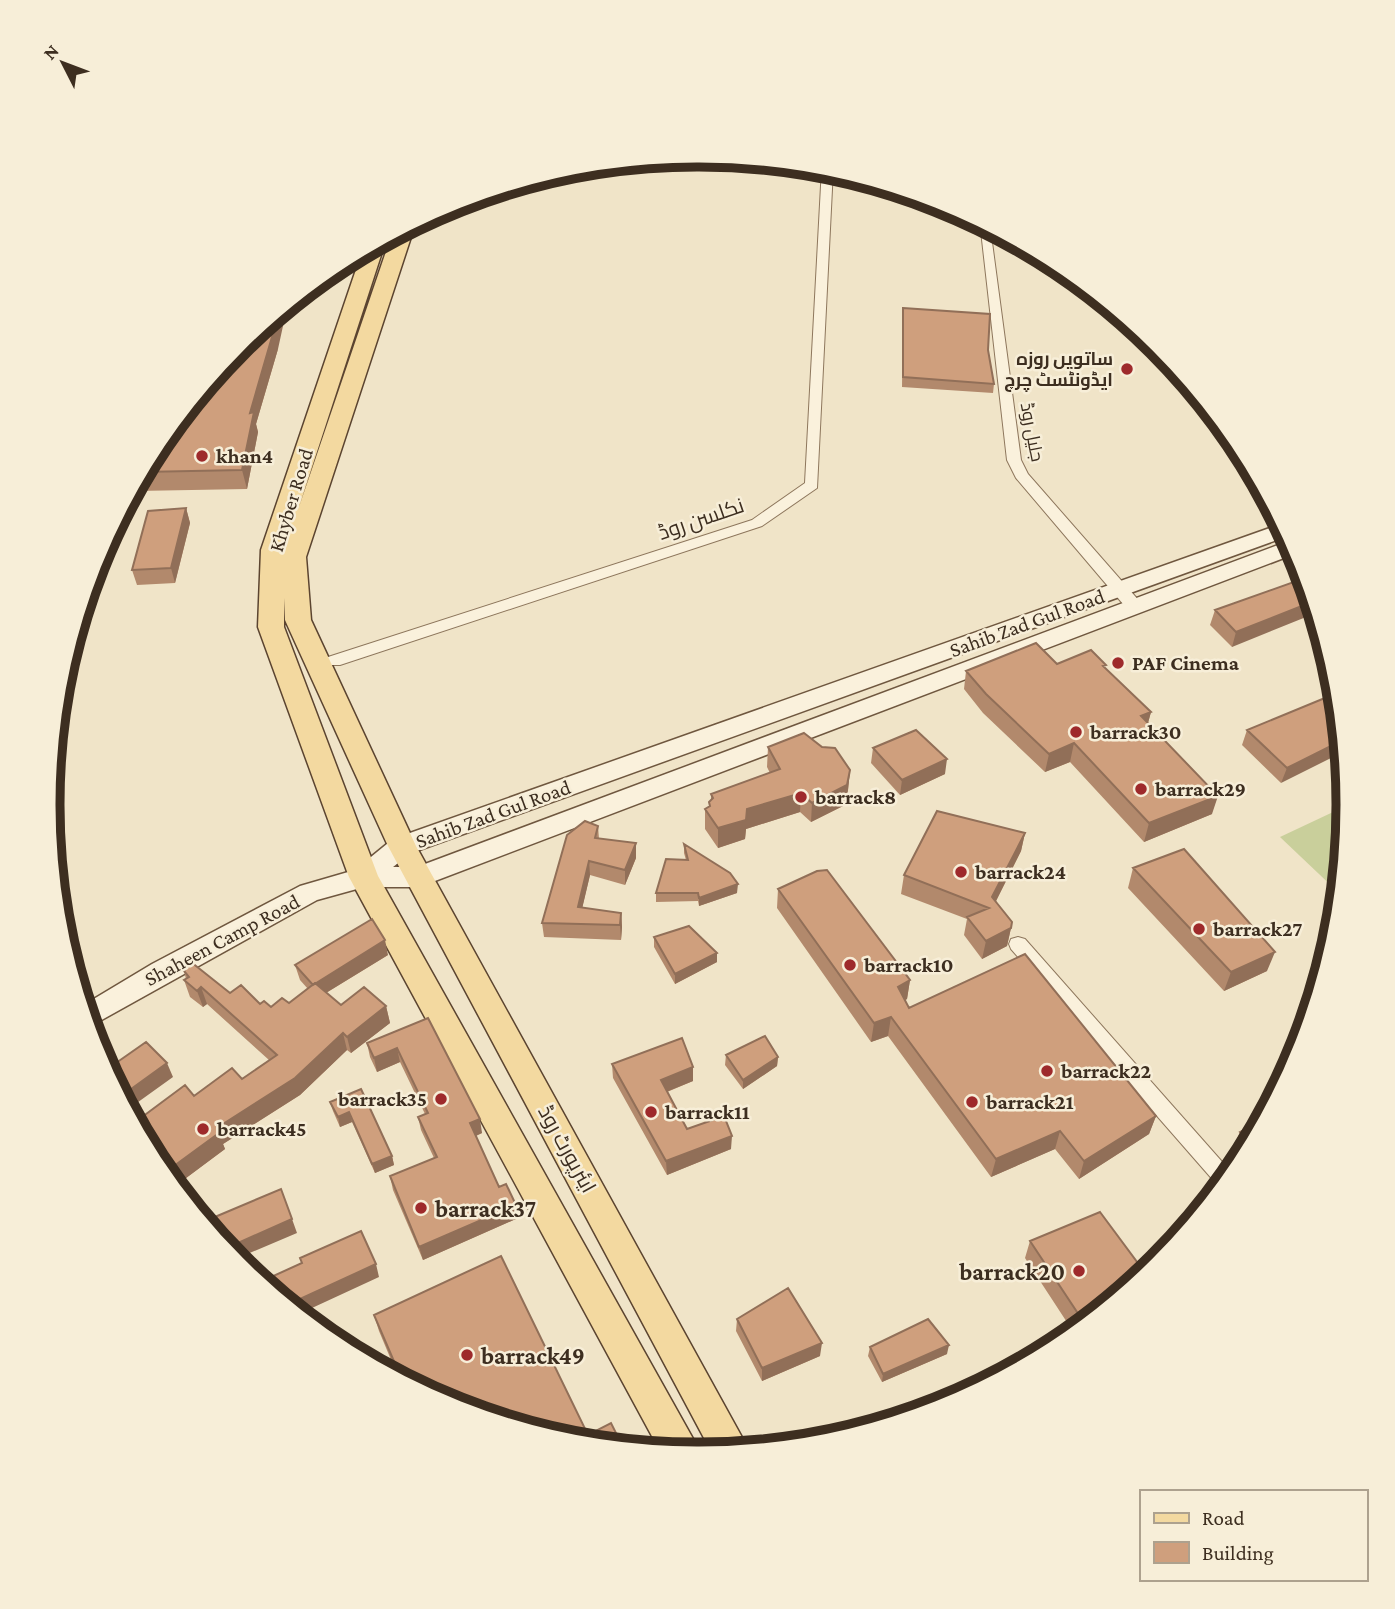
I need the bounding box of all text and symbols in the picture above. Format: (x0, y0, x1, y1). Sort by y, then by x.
north arrow (28, 28, 98, 98)
text: N (39, 40, 63, 64)
place label: ساتویں روزہ ایڈونٹسٹ چرچ (1004, 349, 1113, 392)
marker: ساتویں روزہ ایڈونٹسٹ چرچ (1119, 361, 1135, 377)
street label: جلیل روڈ (1015, 401, 1048, 464)
place label: khan4 (216, 444, 273, 468)
street label: Khyber Road (264, 445, 318, 555)
marker: khan4 (194, 448, 210, 464)
street label: نکلسن روڈ (655, 493, 747, 546)
street label: Sahib Zad Gul Road (946, 584, 1108, 662)
place label: PAF Cinema (1132, 651, 1240, 675)
marker: PAF Cinema (1110, 655, 1126, 671)
place label: barrack30 (1089, 720, 1181, 744)
marker: barrack30 (1068, 724, 1084, 740)
street label: Sahib Zad Gul Road (412, 775, 574, 853)
place label: barrack29 (1154, 777, 1246, 801)
marker: barrack29 (1133, 781, 1149, 797)
place label: barrack8 (814, 785, 896, 809)
marker: barrack8 (793, 789, 809, 805)
place label: barrack24 (974, 860, 1066, 884)
marker: barrack24 (953, 864, 969, 880)
street label: Shaheen Camp Road (140, 889, 304, 991)
place label: barrack27 (1212, 917, 1302, 941)
marker: barrack27 (1191, 921, 1207, 937)
place label: barrack10 (863, 953, 954, 977)
marker: barrack10 (842, 957, 858, 973)
place label: barrack22 (1060, 1059, 1151, 1083)
marker: barrack22 (1039, 1063, 1055, 1079)
place label: barrack35 (337, 1087, 427, 1111)
place label: barrack21 (985, 1090, 1074, 1114)
marker: barrack35 (433, 1091, 449, 1107)
marker: barrack21 (964, 1094, 980, 1110)
place label: barrack11 (664, 1100, 750, 1124)
street label: ایئرپورٹ روڈ (531, 1101, 601, 1198)
marker: barrack11 (643, 1104, 659, 1120)
place label: barrack45 (216, 1117, 307, 1141)
marker: barrack45 (195, 1121, 211, 1137)
place label: barrack37 (434, 1195, 536, 1222)
marker: barrack37 (413, 1200, 429, 1216)
place label: barrack20 (958, 1258, 1065, 1285)
marker: barrack20 (1071, 1263, 1087, 1279)
place label: barrack49 (480, 1342, 585, 1369)
marker: barrack49 (459, 1347, 475, 1363)
legend (1140, 1490, 1367, 1581)
text: Road (1202, 1506, 1245, 1530)
text: Building (1202, 1541, 1274, 1565)

